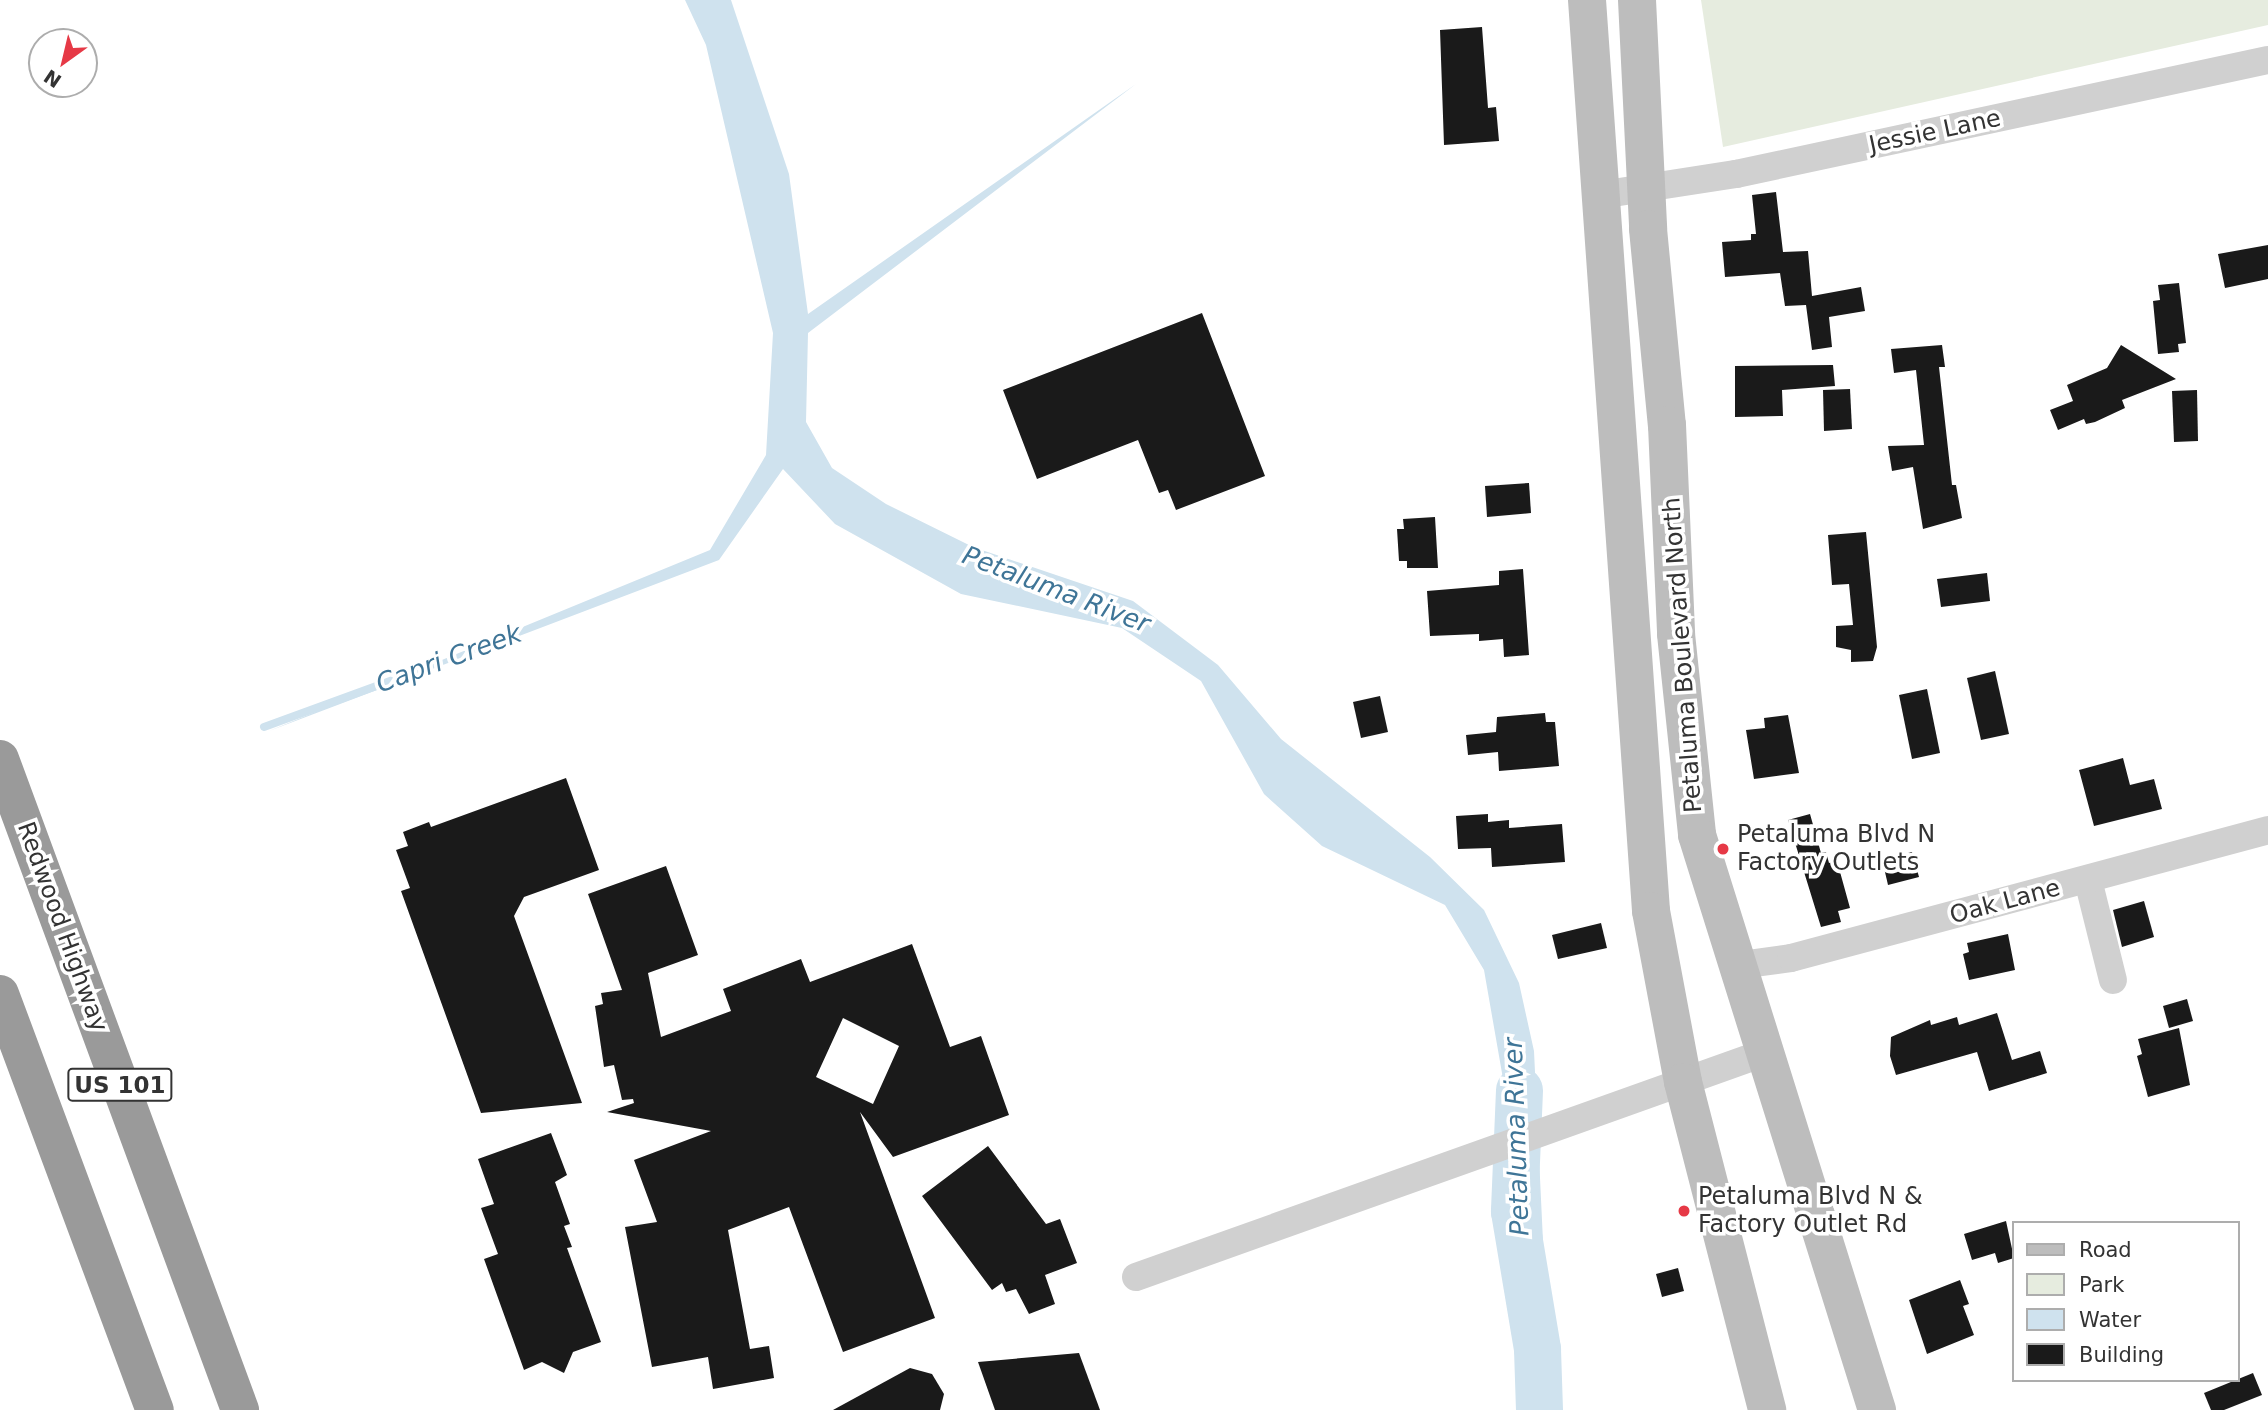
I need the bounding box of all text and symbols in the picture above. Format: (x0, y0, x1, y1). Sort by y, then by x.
north arrow (28, 28, 98, 98)
text: N (40, 65, 65, 92)
street label: Jessie Lane (1866, 104, 2004, 160)
street label: Petaluma Boulevard North (1658, 496, 1708, 814)
water label: Petaluma River (958, 540, 1154, 640)
water label: Capri Creek (372, 618, 526, 700)
street label: Redwood Highway (11, 818, 113, 1036)
place label: Petaluma Blvd N Factory Outlets (1737, 821, 1935, 877)
marker: Petaluma Blvd N Factory Outlets (1715, 841, 1731, 857)
street label: Oak Lane (1947, 873, 2063, 931)
water label: Petaluma River (1498, 1037, 1536, 1237)
road number: US 101 (66, 1066, 174, 1104)
place label: Petaluma Blvd N & Factory Outlet Rd (1698, 1183, 1923, 1239)
marker: Petaluma Blvd N & Factory Outlet Rd (1676, 1203, 1692, 1219)
legend (2012, 1221, 2240, 1382)
text: Road (2079, 1238, 2132, 1262)
text: Park (2079, 1273, 2124, 1297)
text: Water (2079, 1308, 2141, 1332)
text: Building (2079, 1343, 2164, 1367)

